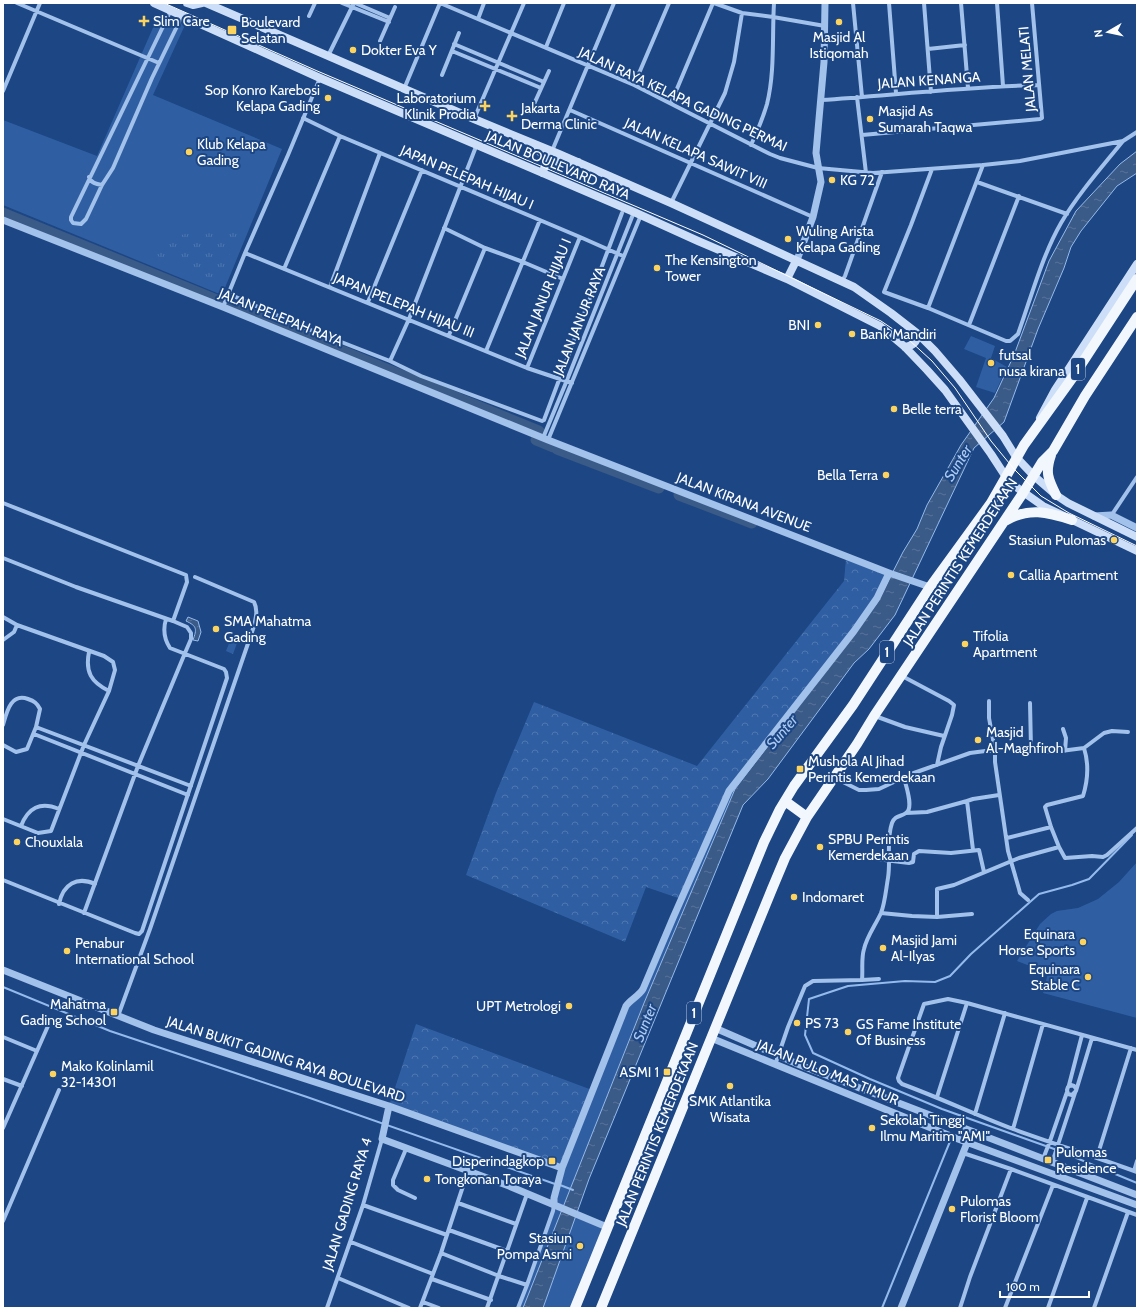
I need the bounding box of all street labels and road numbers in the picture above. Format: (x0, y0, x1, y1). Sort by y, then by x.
street label: JALAN MELATI (1014, 25, 1040, 114)
street label: JALAN RAYA KELAPA GADING PERMAI (575, 42, 790, 155)
street label: JALAN KENANGA (876, 67, 981, 93)
street label: JALAN KELAPA SAWIT VIII (621, 113, 770, 193)
street label: JALAN BOULEVARD RAYA (482, 126, 633, 204)
street label: JAPAN PELEPAH HIJAU I (397, 140, 536, 213)
street label: JALAN JANUR HIJAU I (511, 236, 575, 361)
street label: JALAN JANUR RAYA (548, 263, 609, 379)
street label: JAPAN PELEPAH HIJAU III (330, 268, 477, 342)
street label: JALAN PELEPAH RAYA (215, 283, 346, 350)
road number: 1 (1071, 358, 1085, 380)
street label: JALAN KIRANA AVENUE (673, 468, 814, 536)
street label: JALAN PERINTIS KEMERDEKAAN (898, 475, 1021, 650)
road number: 1 (880, 641, 894, 663)
road number: 1 (687, 1002, 701, 1024)
street label: JALAN BUKIT GADING RAYA BOULEVARD (163, 1012, 408, 1106)
street label: JALAN PULO MAS TIMUR (753, 1035, 902, 1109)
street label: JALAN PERINTIS KEMERDEKAAN (611, 1039, 702, 1230)
street label: JALAN GADING RAYA 4 (318, 1135, 376, 1274)

